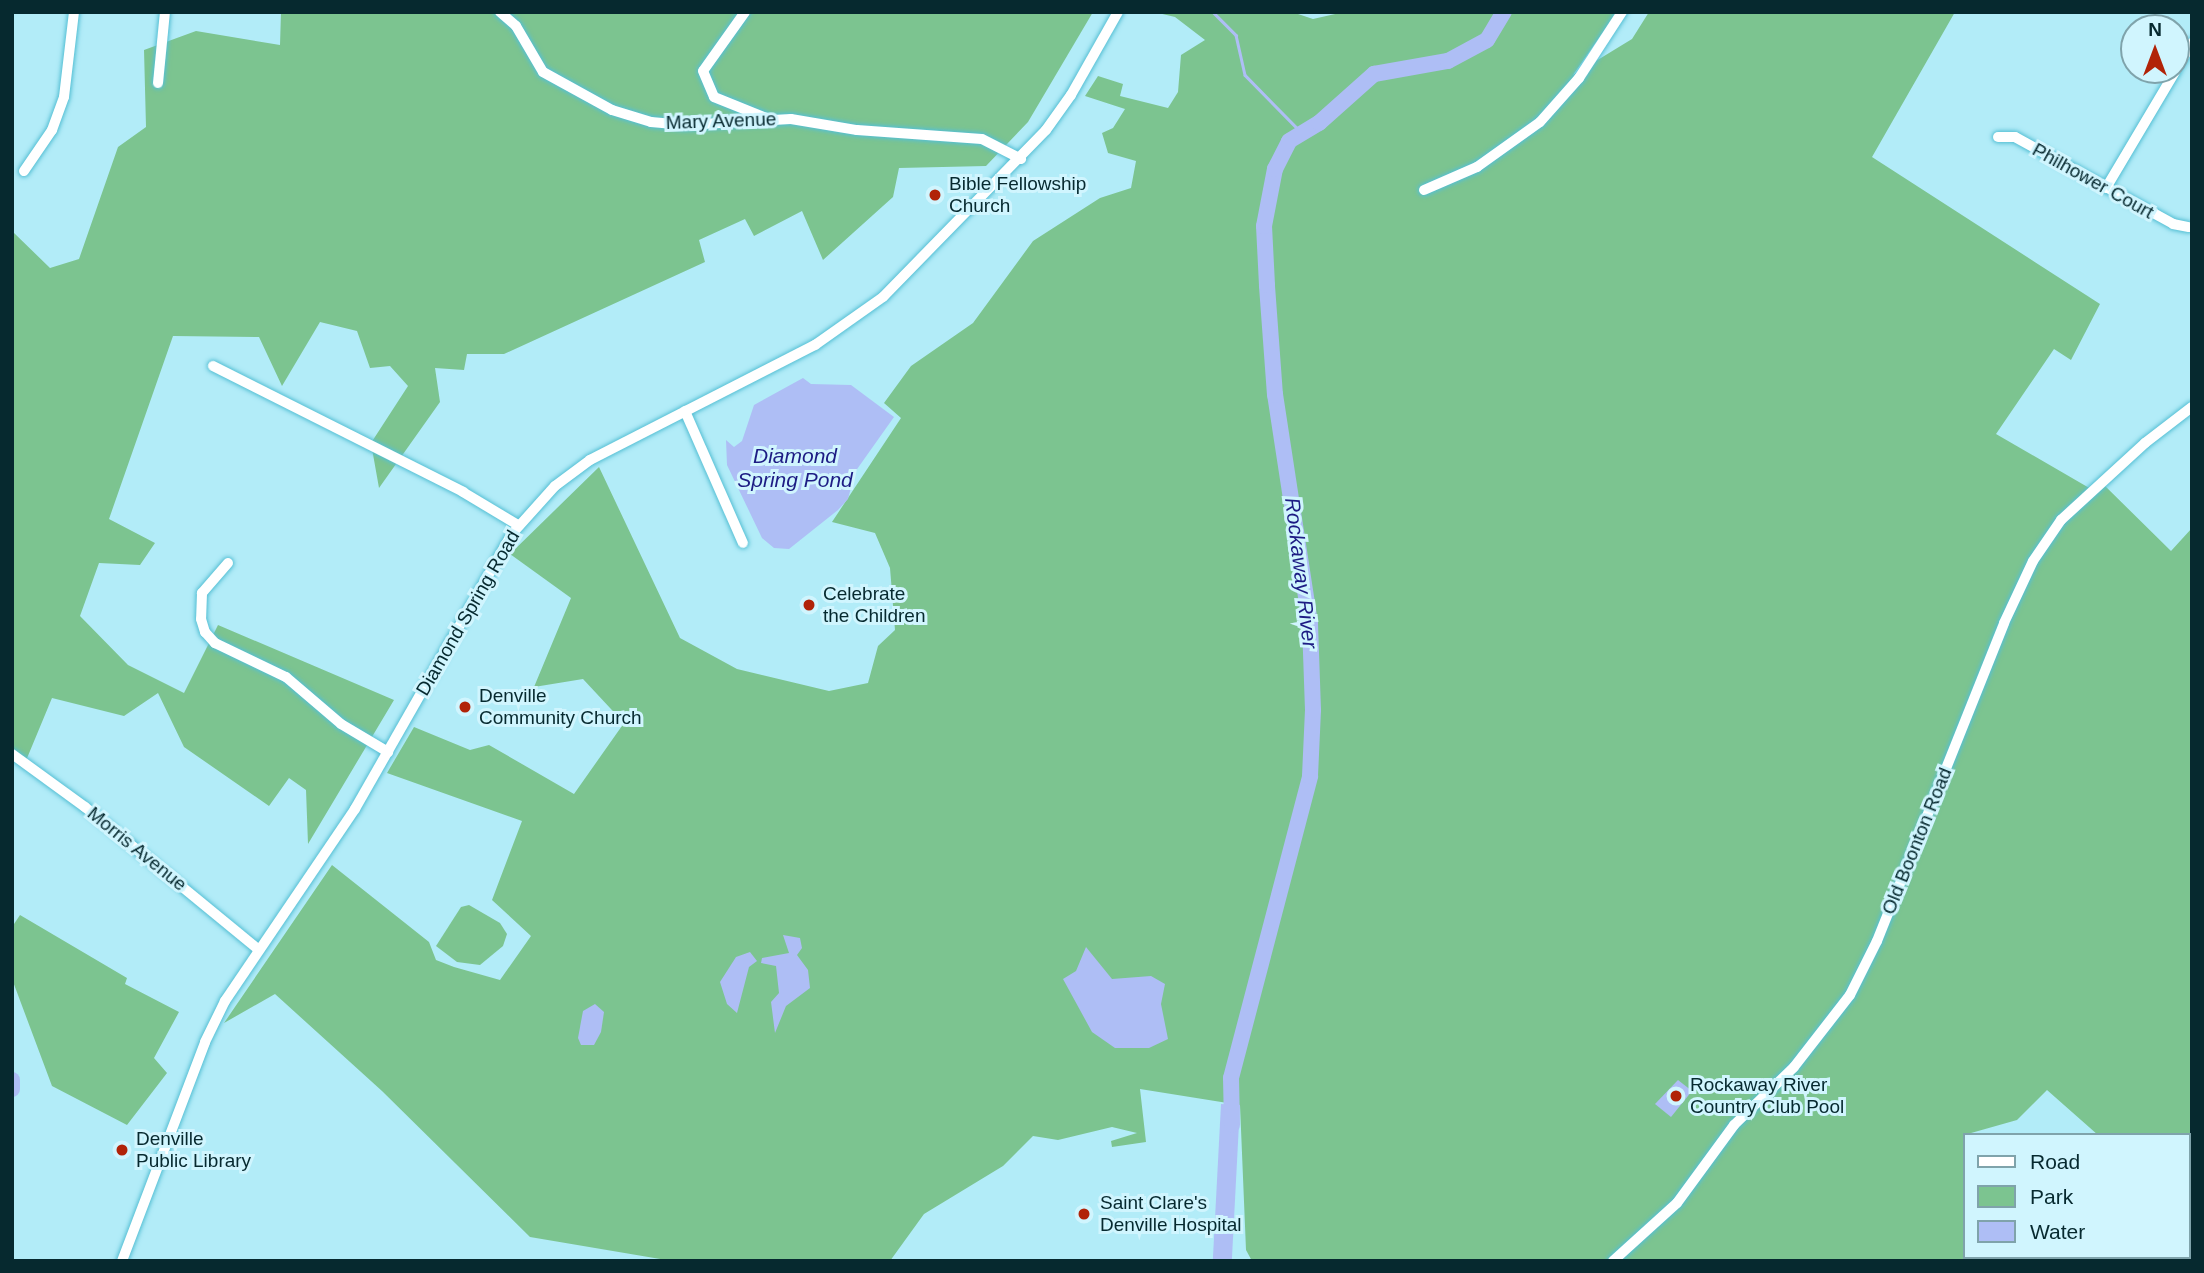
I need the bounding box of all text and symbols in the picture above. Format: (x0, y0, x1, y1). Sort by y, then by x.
north arrow (2120, 14, 2190, 84)
text: N (2148, 19, 2162, 40)
street label: Mary Avenue (665, 108, 777, 134)
street label: Philhower Court (2028, 138, 2158, 224)
place label: Bible Fellowship Church (949, 173, 1086, 217)
marker: Bible Fellowship Church (927, 187, 943, 203)
water label: Diamond Spring Pond (737, 443, 853, 493)
water label: Rockaway River (1279, 496, 1323, 650)
street label: Diamond Spring Road (411, 526, 525, 700)
place label: Celebrate the Children (823, 583, 925, 627)
marker: Celebrate the Children (801, 597, 817, 613)
place label: Denville Community Church (479, 685, 642, 729)
marker: Denville Community Church (457, 699, 473, 715)
street label: Old Boonton Road (1877, 764, 1957, 918)
street label: Morris Avenue (82, 802, 192, 896)
place label: Rockaway River Country Club Pool (1690, 1074, 1844, 1118)
marker: Rockaway River Country Club Pool (1668, 1088, 1684, 1104)
place label: Denville Public Library (136, 1128, 251, 1172)
legend (1962, 1133, 2190, 1259)
marker: Denville Public Library (114, 1142, 130, 1158)
text: Road (2030, 1150, 2080, 1173)
text: Park (2030, 1185, 2073, 1208)
place label: Saint Clare's Denville Hospital (1100, 1192, 1242, 1236)
marker: Saint Clare's Denville Hospital (1074, 1204, 1094, 1224)
text: Water (2030, 1220, 2085, 1243)

